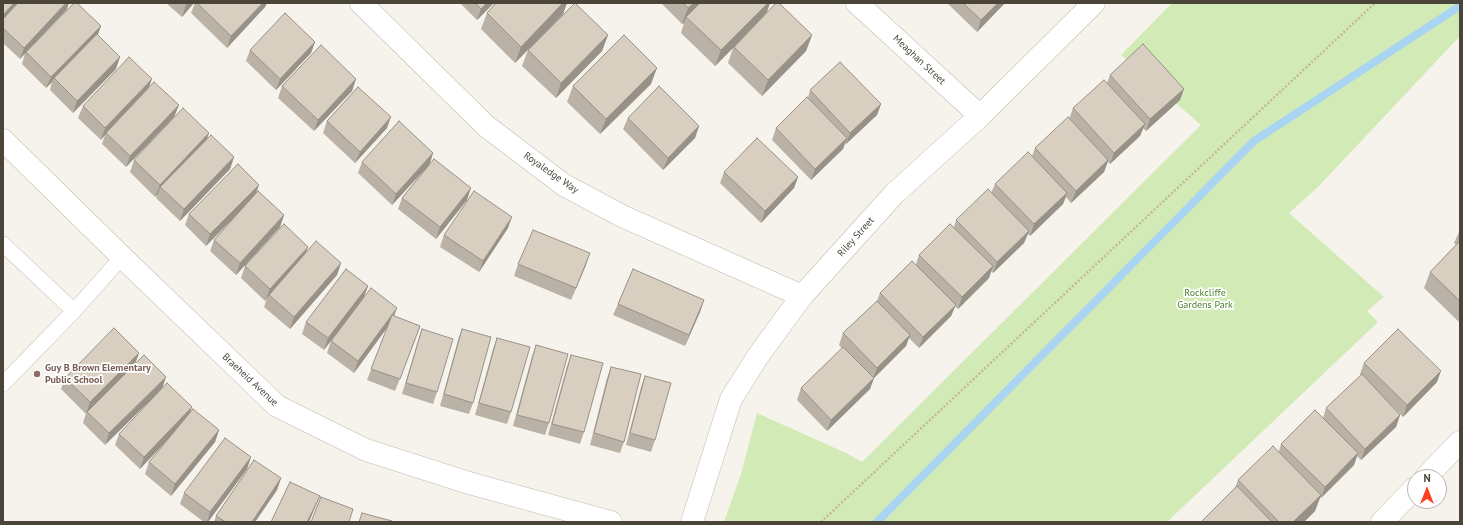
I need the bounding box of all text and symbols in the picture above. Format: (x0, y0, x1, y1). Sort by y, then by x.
street label: Meaghan Street (890, 33, 948, 87)
street label: Royaledge Way (521, 150, 581, 196)
street label: Riley Street (835, 215, 877, 259)
park label: Rockcliffe Gardens Park (1177, 287, 1233, 310)
street label: Braeheid Avenue (220, 351, 280, 409)
place label: Guy B Brown Elementary Public School (45, 362, 151, 386)
marker: Guy B Brown Elementary Public School (32, 369, 42, 379)
north arrow (1407, 469, 1447, 509)
text: N (1423, 471, 1431, 485)

